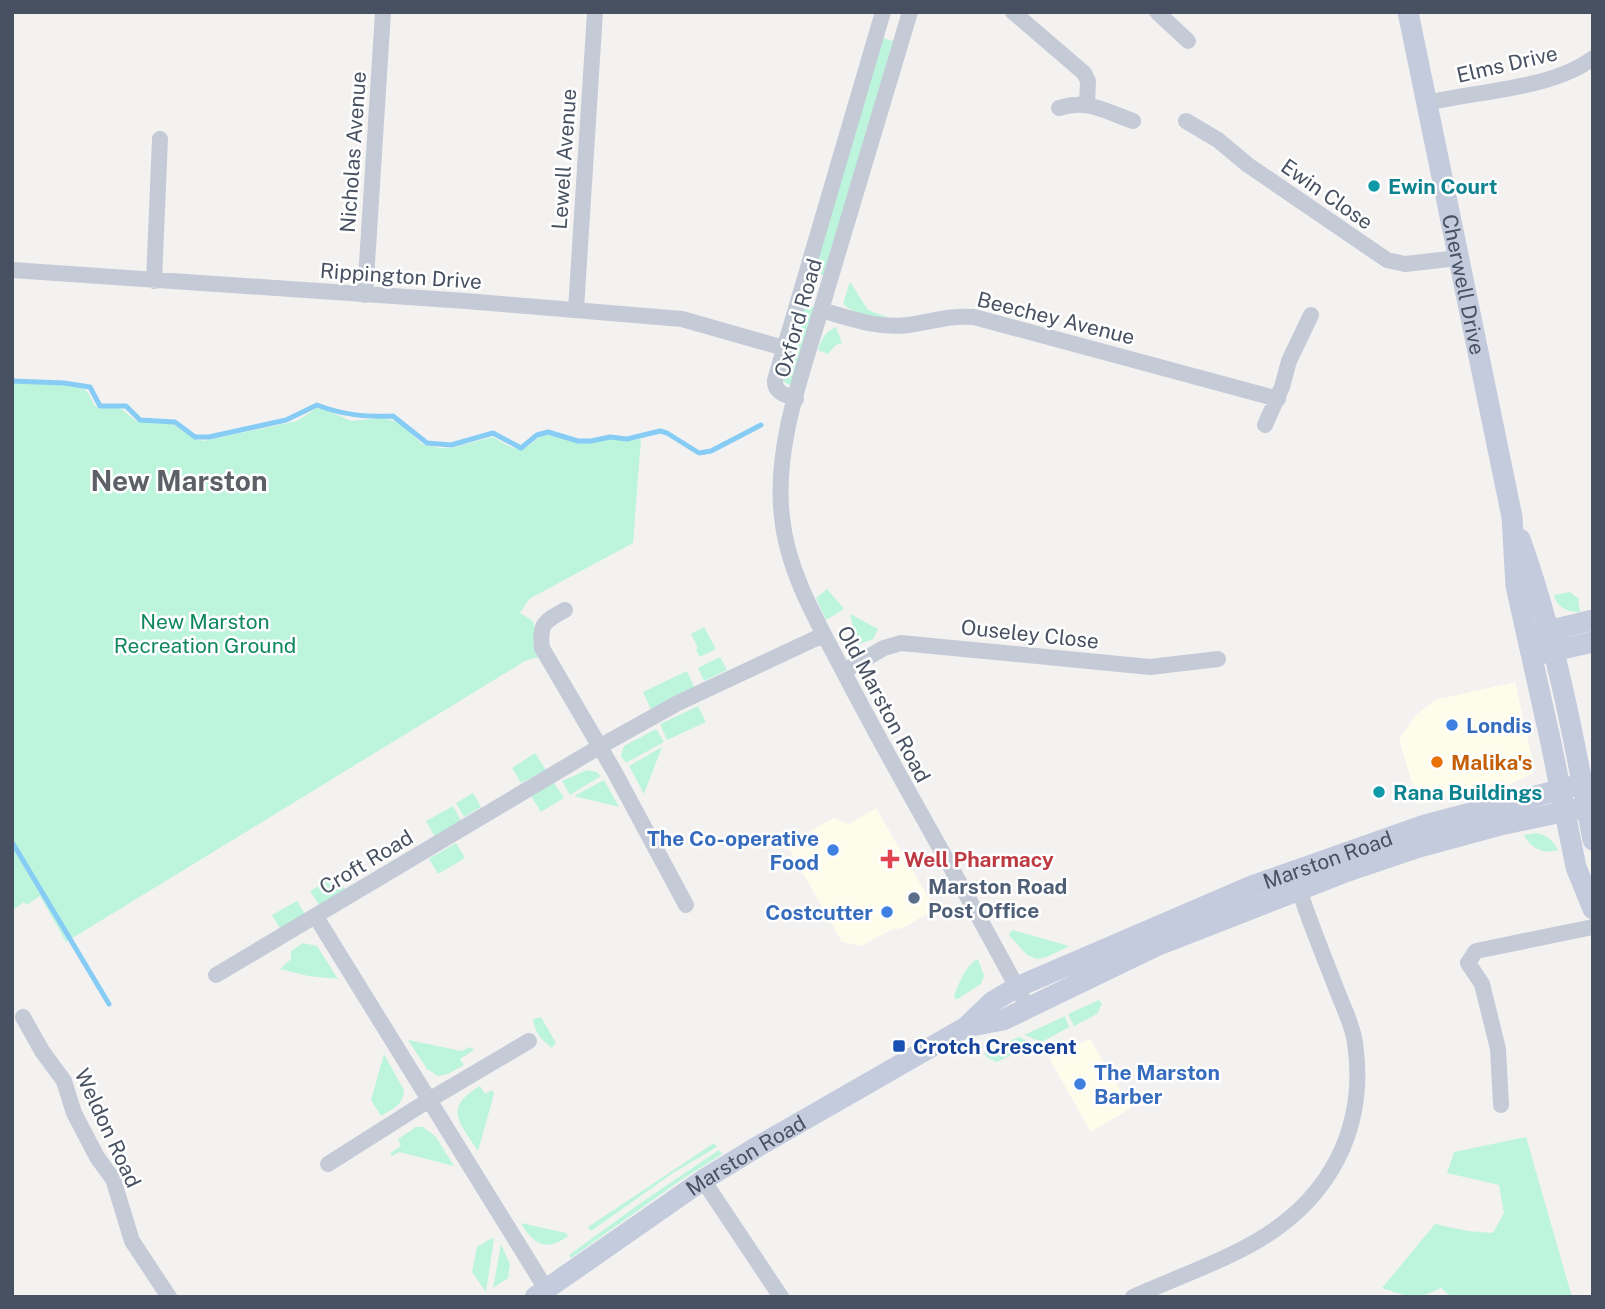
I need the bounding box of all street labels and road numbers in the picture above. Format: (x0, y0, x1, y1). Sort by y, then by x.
street label: Elms Drive (1454, 40, 1560, 88)
street label: Nicholas Avenue (335, 70, 371, 234)
street label: Lewell Avenue (547, 88, 581, 230)
street label: Ewin Close (1276, 153, 1378, 235)
street label: Cherwell Drive (1437, 212, 1491, 357)
street label: Oxford Road (769, 256, 827, 380)
street label: Rippington Drive (319, 258, 483, 294)
street label: Beechey Avenue (975, 286, 1137, 350)
street label: Ouseley Close (960, 614, 1100, 654)
street label: Old Marston Road (832, 621, 936, 787)
street label: Croft Road (315, 824, 417, 900)
street label: Marston Road (1259, 825, 1395, 894)
street label: Weldon Road (70, 1065, 146, 1191)
street label: Marston Road (681, 1109, 810, 1201)

